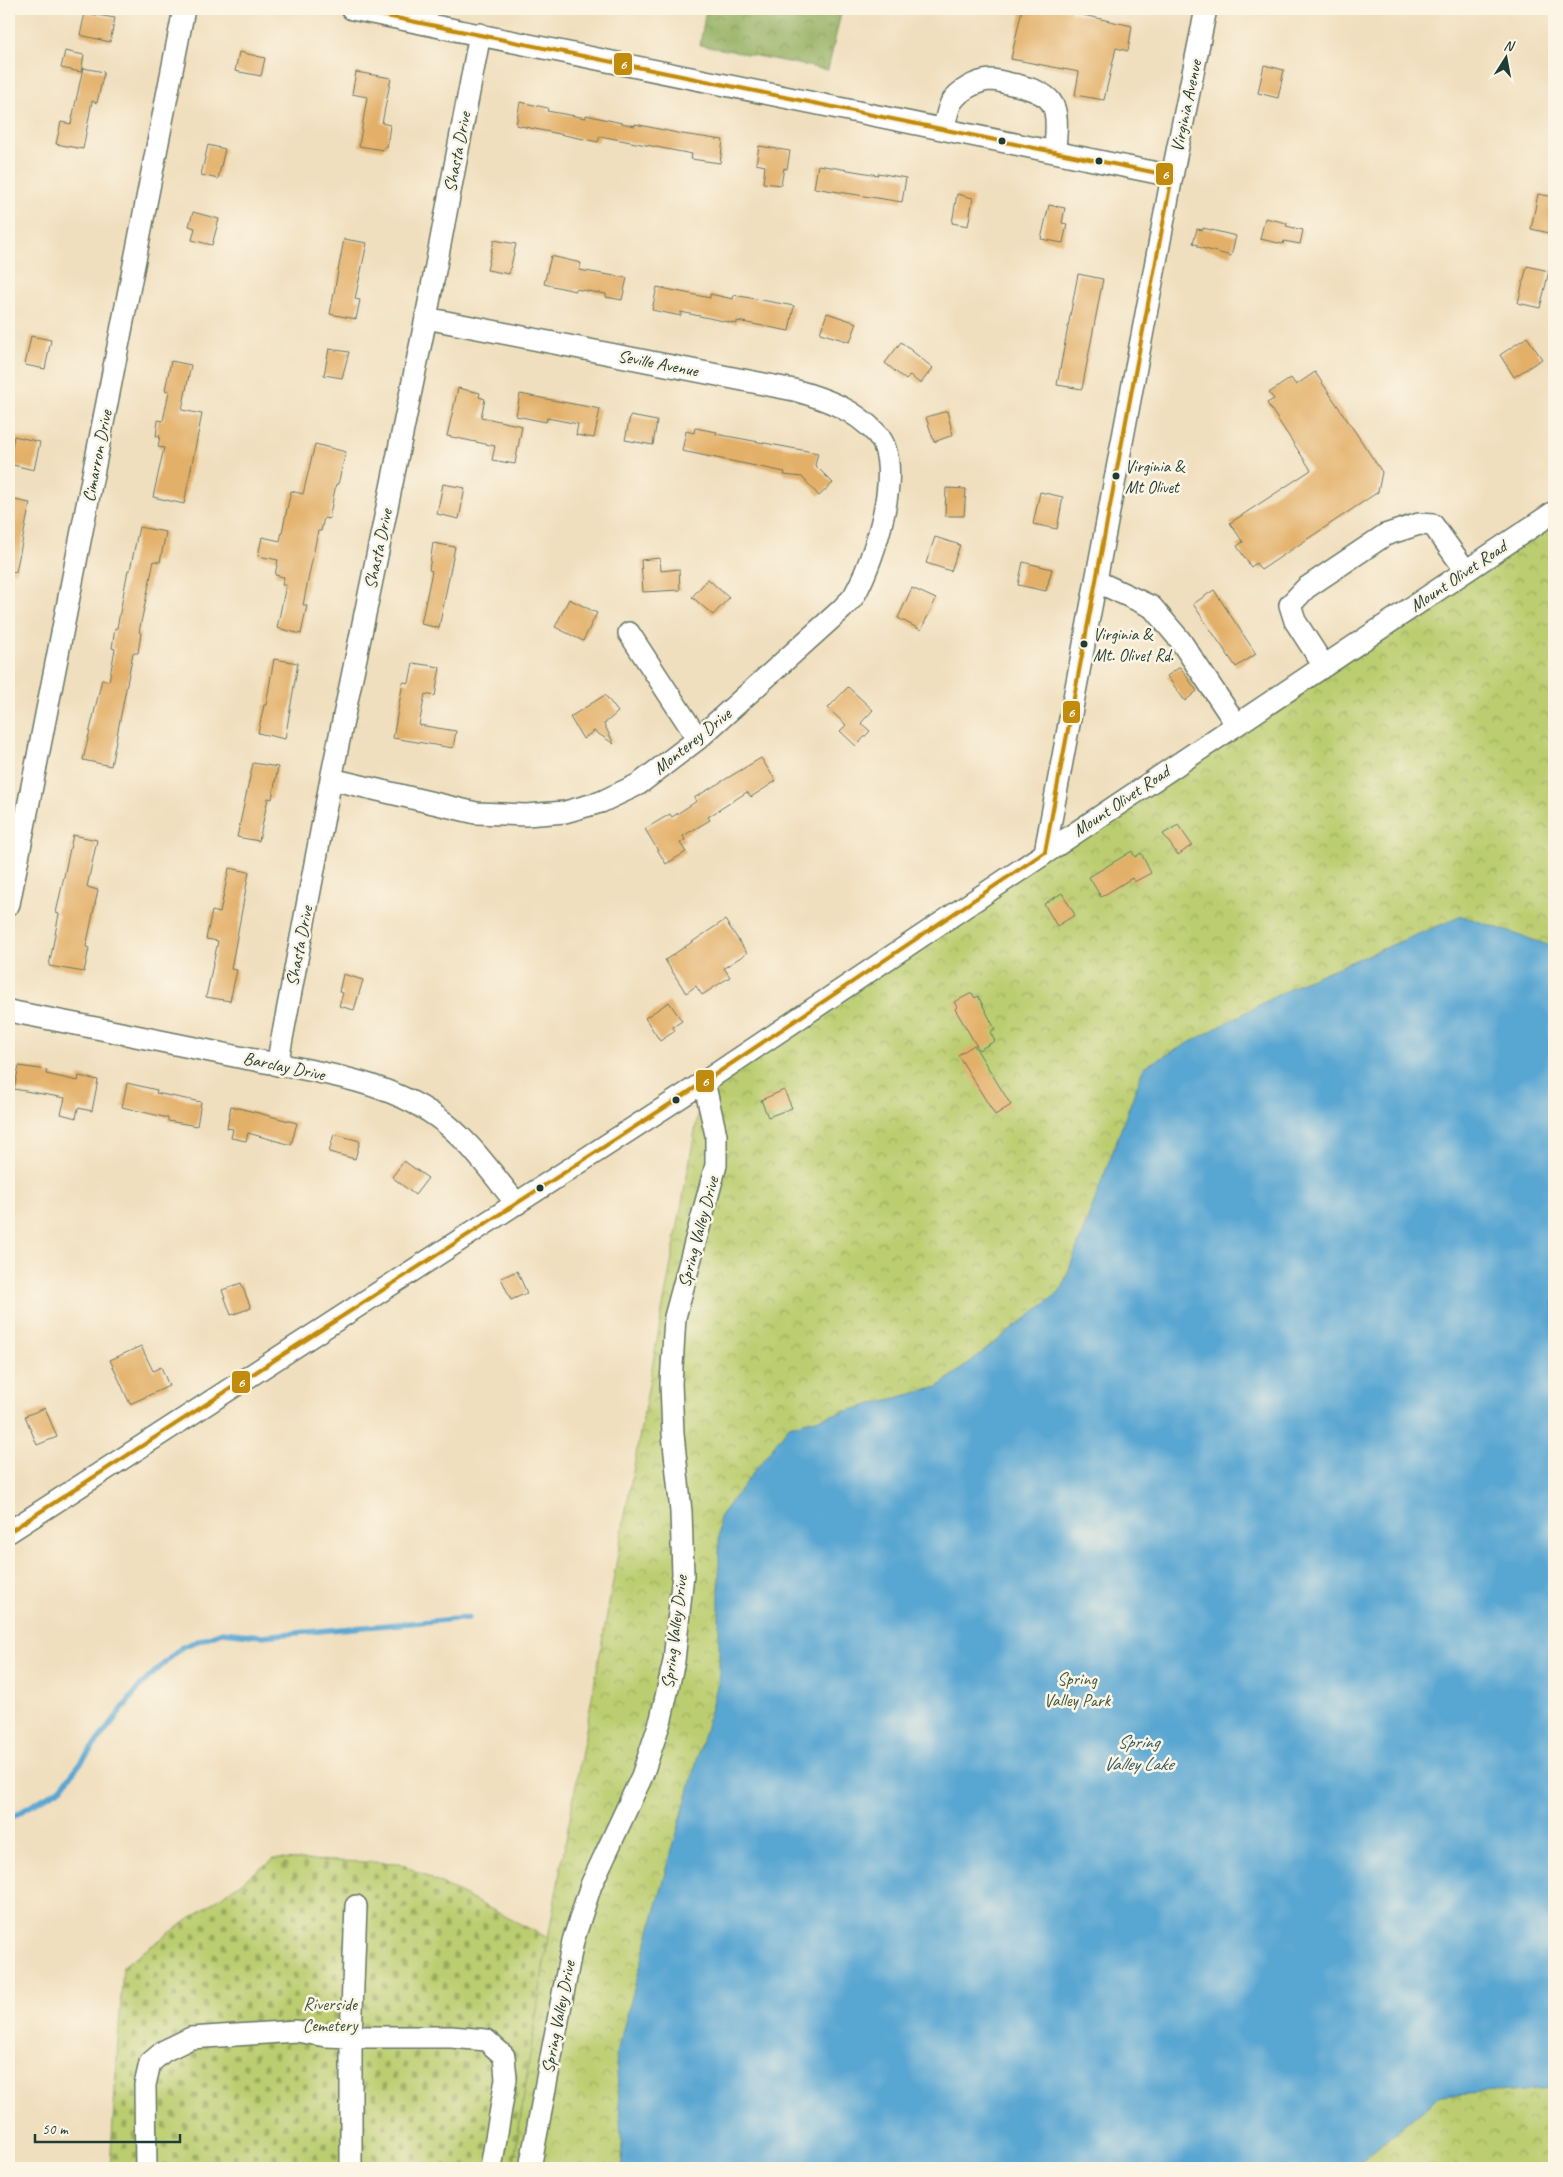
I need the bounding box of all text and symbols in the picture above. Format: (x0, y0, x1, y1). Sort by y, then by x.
north arrow (1480, 32, 1530, 82)
text: N (1503, 37, 1517, 55)
line badge: 6 (613, 52, 633, 76)
text: 6 (620, 56, 628, 73)
street label: Virginia Avenue (1166, 57, 1207, 154)
street label: Shasta Drive (438, 109, 476, 194)
unlabelled marker (997, 136, 1007, 146)
unlabelled marker (1094, 156, 1104, 166)
line badge: 6 (1155, 162, 1174, 186)
text: 6 (1162, 166, 1170, 183)
street label: Seville Avenue (616, 344, 701, 382)
street label: Cimarron Drive (77, 407, 117, 504)
place label: Virginia & Mt Olivet (1125, 456, 1186, 498)
marker: Virginia & Mt Olivet (1111, 471, 1121, 481)
street label: Shasta Drive (359, 506, 397, 591)
street label: Mount Olivet Road (1405, 534, 1513, 616)
place label: Virginia & Mt. Olivet Rd. (1093, 624, 1174, 666)
marker: Virginia & Mt. Olivet Rd. (1079, 639, 1089, 649)
line badge: 6 (1062, 700, 1081, 724)
street label: Monterey Drive (649, 702, 736, 779)
text: 6 (1068, 704, 1076, 721)
street label: Mount Olivet Road (1068, 759, 1176, 841)
street label: Shasta Drive (280, 903, 318, 988)
street label: Barclay Drive (241, 1047, 328, 1086)
line badge: 6 (695, 1069, 715, 1093)
text: 6 (702, 1073, 710, 1090)
unlabelled marker (671, 1095, 681, 1105)
street label: Spring Valley Drive (673, 1173, 724, 1290)
unlabelled marker (535, 1183, 545, 1193)
line badge: 6 (231, 1370, 251, 1394)
text: 6 (238, 1374, 246, 1391)
street label: Spring Valley Drive (656, 1573, 692, 1690)
park label: Spring Valley Park (1044, 1668, 1112, 1711)
water label: Spring Valley Lake (1103, 1730, 1176, 1776)
street label: Spring Valley Drive (536, 1958, 580, 2075)
park label: Riverside Cemetery (303, 1993, 359, 2036)
scale bar (35, 2112, 180, 2144)
text: 50 m (42, 2120, 69, 2139)

